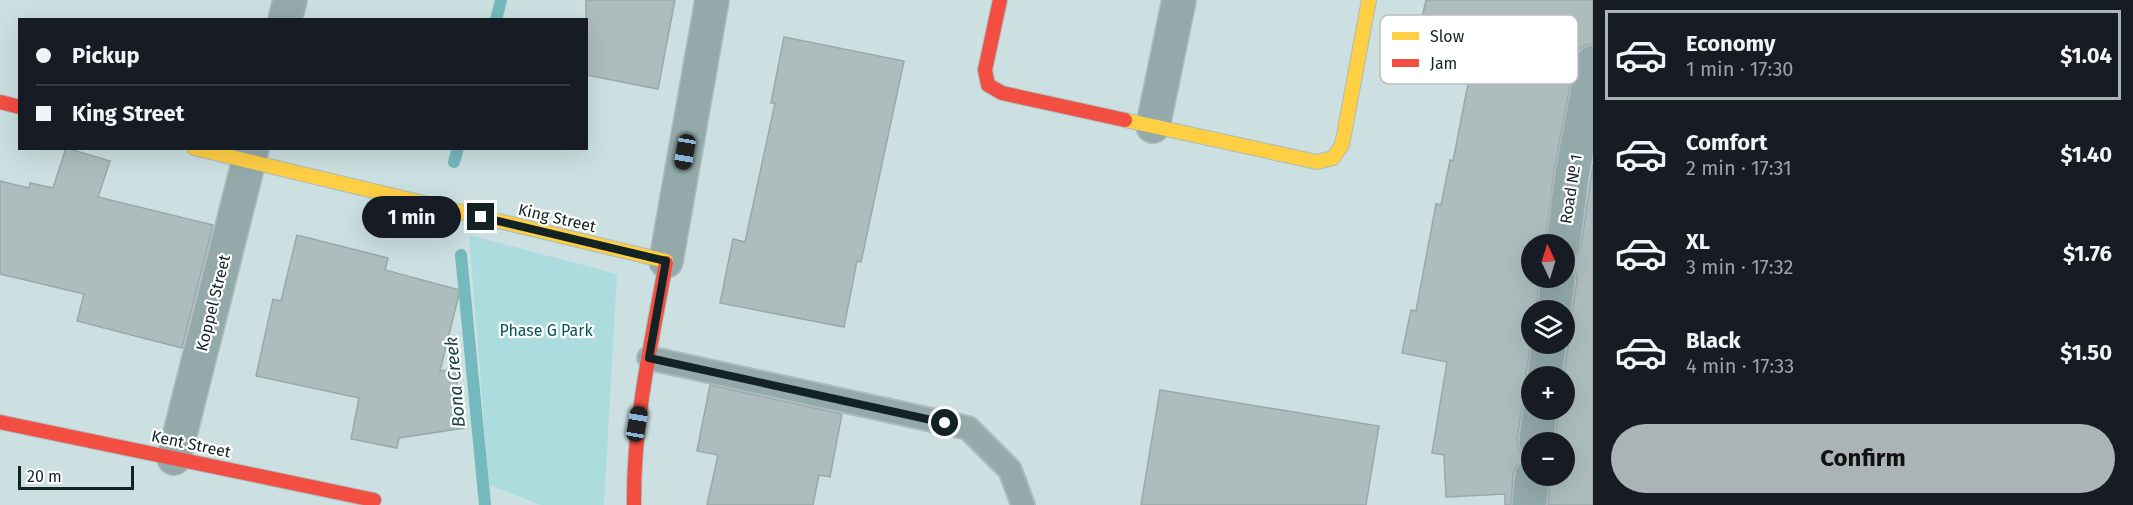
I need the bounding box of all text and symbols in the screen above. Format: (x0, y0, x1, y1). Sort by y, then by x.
legend (1380, 15, 1578, 84)
text: Slow (1430, 27, 1465, 46)
icon: car (1614, 28, 1668, 82)
text: Economy (1686, 30, 1775, 57)
text: Pickup (72, 42, 140, 69)
text: $1.04 (2060, 42, 2112, 69)
text: Jam (1430, 54, 1457, 73)
text: 1 min · 17:30 (1686, 57, 1794, 81)
text: King Street (72, 100, 184, 127)
icon: car (1614, 127, 1668, 181)
text: Comfort (1686, 129, 1767, 156)
car (673, 133, 697, 171)
text: $1.40 (2060, 141, 2112, 168)
street label: Road № 1 (1556, 153, 1586, 225)
text: 2 min · 17:31 (1686, 156, 1792, 180)
callout: 1 min (361, 196, 460, 238)
street label: King Street (516, 200, 598, 236)
route end (467, 203, 494, 230)
text: 1 min (387, 205, 436, 229)
icon: car (1614, 226, 1668, 280)
text: XL (1686, 228, 1710, 255)
north arrow (1521, 234, 1575, 288)
map controls (1521, 234, 1575, 486)
text: $1.76 (2063, 240, 2112, 267)
street label: Koppel Street (192, 253, 234, 353)
text: 3 min · 17:32 (1686, 255, 1793, 279)
button: layers (1521, 300, 1575, 354)
park label: Phase G Park (499, 321, 593, 340)
icon: car (1614, 325, 1668, 379)
text: Black (1686, 327, 1741, 354)
water label: Bona Creek (440, 336, 470, 428)
text: $1.50 (2060, 339, 2112, 366)
text: 4 min · 17:33 (1686, 354, 1794, 378)
button: + (1521, 366, 1575, 420)
car (625, 405, 649, 443)
route start (931, 409, 958, 436)
button: Confirm (1611, 424, 2115, 493)
street label: Kent Street (150, 426, 233, 462)
button: − (1521, 432, 1575, 486)
scale bar (18, 463, 134, 490)
text: 20 m (27, 467, 62, 486)

